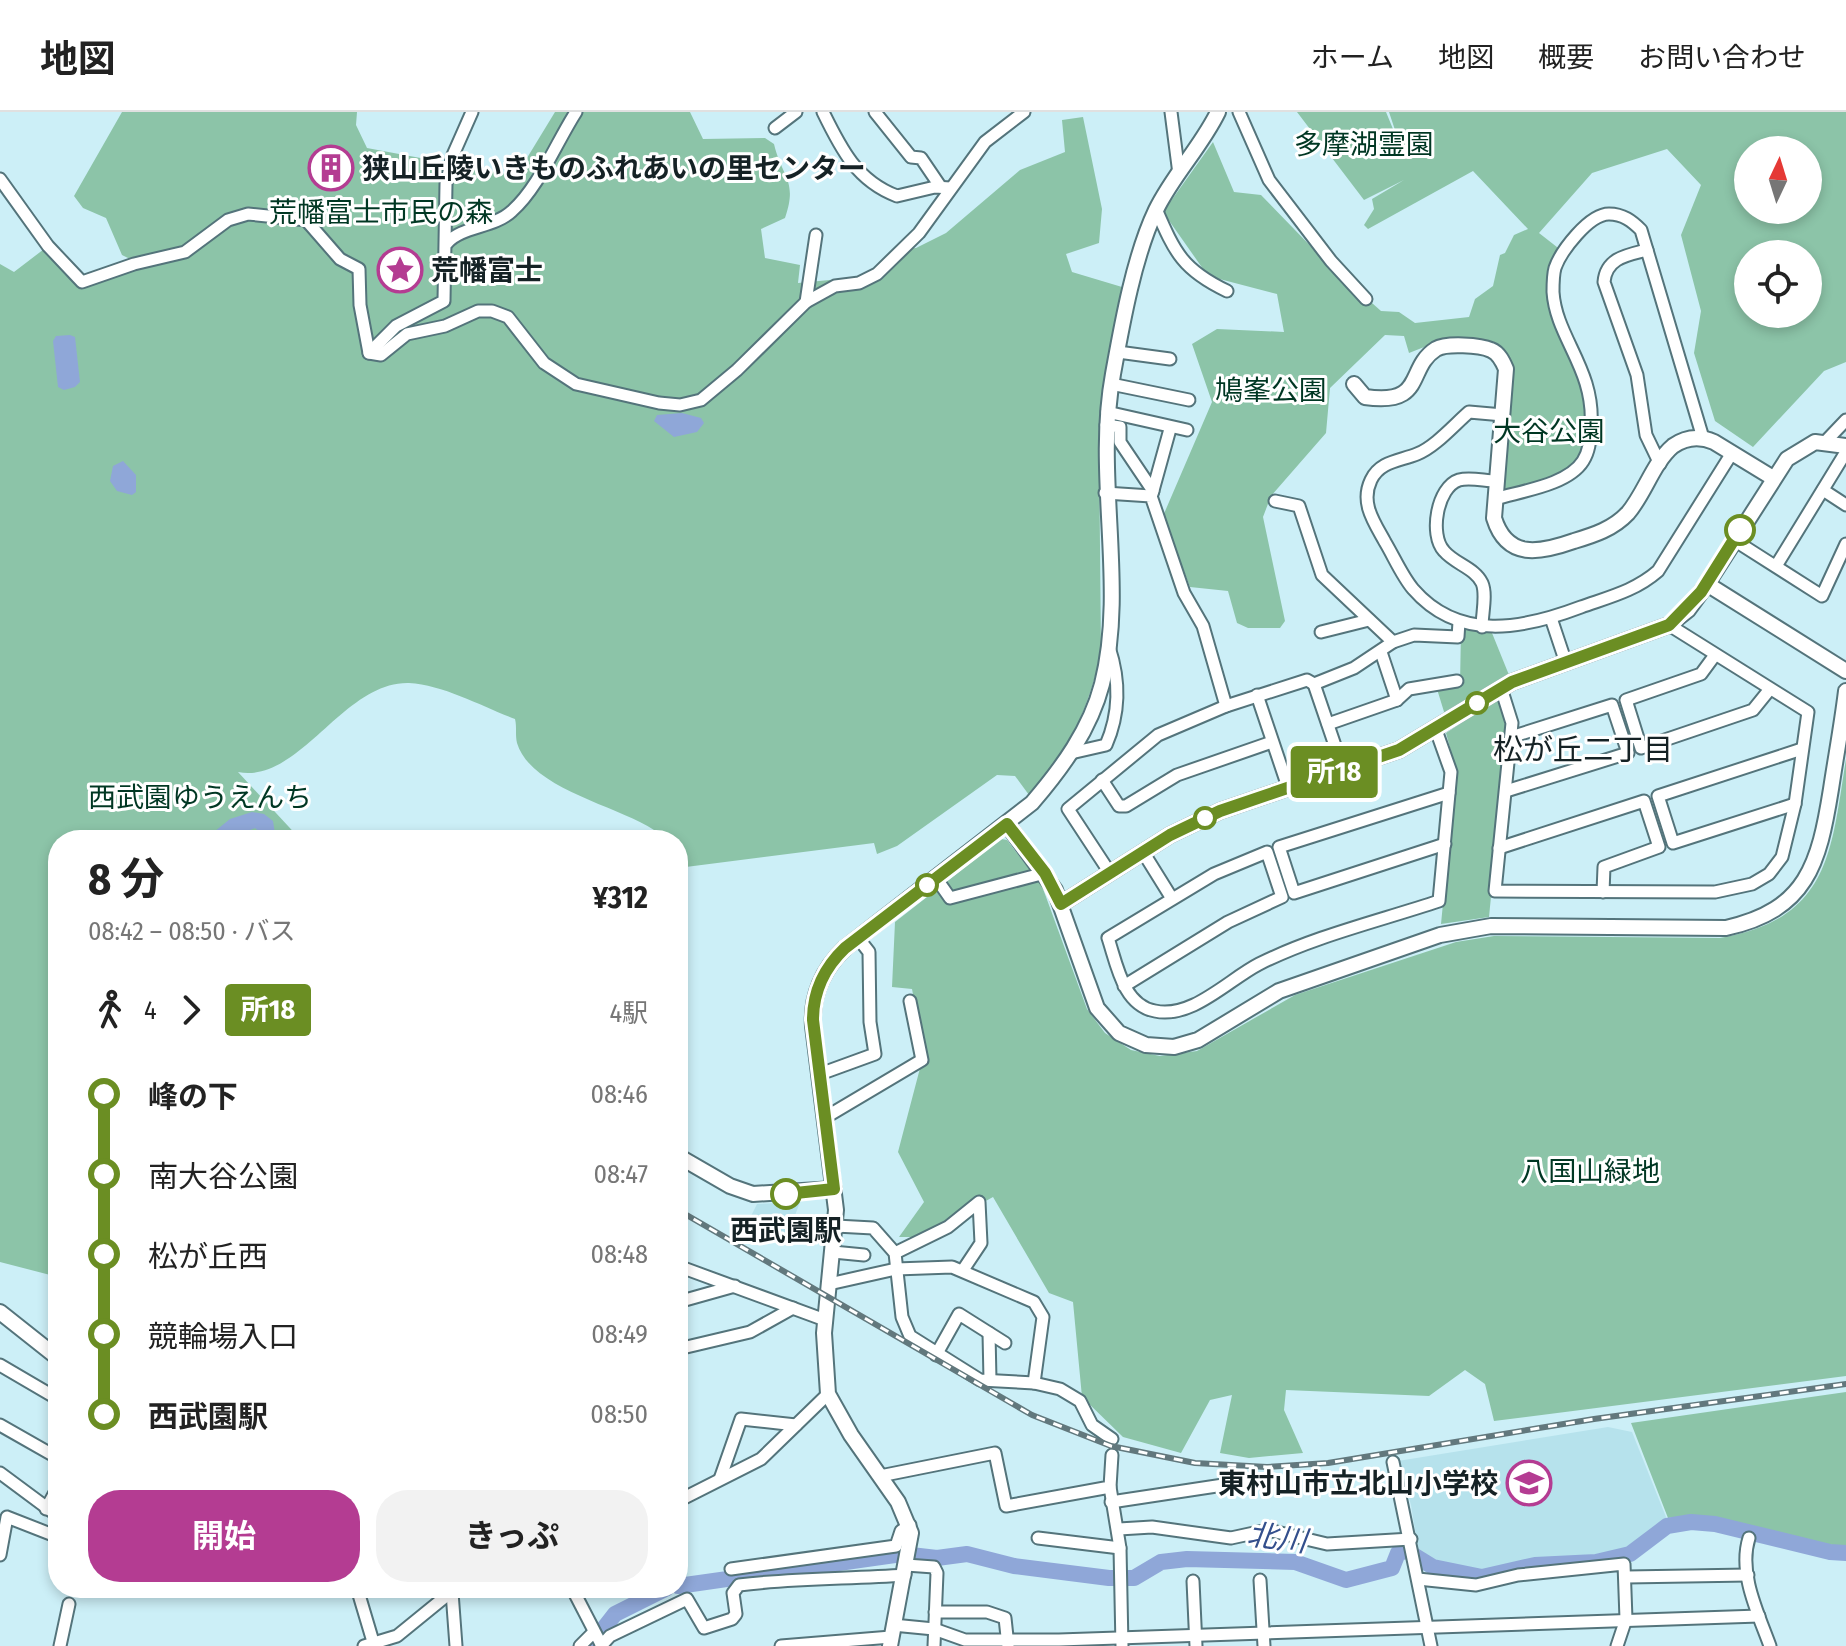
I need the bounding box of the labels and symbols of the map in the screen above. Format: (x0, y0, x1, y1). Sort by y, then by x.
park label: 多摩湖霊園 (1294, 128, 1434, 161)
north arrow (1734, 136, 1822, 224)
building icon: 狭山丘陵いきものふれあいの里センター (307, 144, 355, 192)
place label: 狭山丘陵いきものふれあいの里センター (362, 152, 866, 185)
park label: 荒幡富士市民の森 (269, 196, 493, 229)
place icon: 荒幡富士 (376, 246, 424, 294)
place label: 荒幡富士 (431, 254, 543, 287)
park label: 鳩峯公園 (1215, 374, 1327, 407)
park label: 大谷公園 (1493, 415, 1605, 448)
unlabelled marker (1725, 515, 1755, 545)
unlabelled marker (1466, 692, 1488, 714)
district label: 松が丘二丁目 (1493, 732, 1673, 768)
line badge: 所18 (1288, 746, 1380, 798)
park label: 西武園ゆうえんち (88, 781, 312, 814)
unlabelled marker (1194, 807, 1216, 829)
unlabelled marker (916, 874, 938, 896)
park label: 八国山緑地 (1520, 1155, 1660, 1188)
marker: 西武園駅 (771, 1179, 801, 1209)
place label: 西武園駅 (730, 1214, 842, 1247)
school or university icon: 東村山市立北山小学校 (1505, 1459, 1553, 1507)
place label: 東村山市立北山小学校 (1218, 1467, 1498, 1500)
water label: 北川 (1245, 1516, 1312, 1560)

